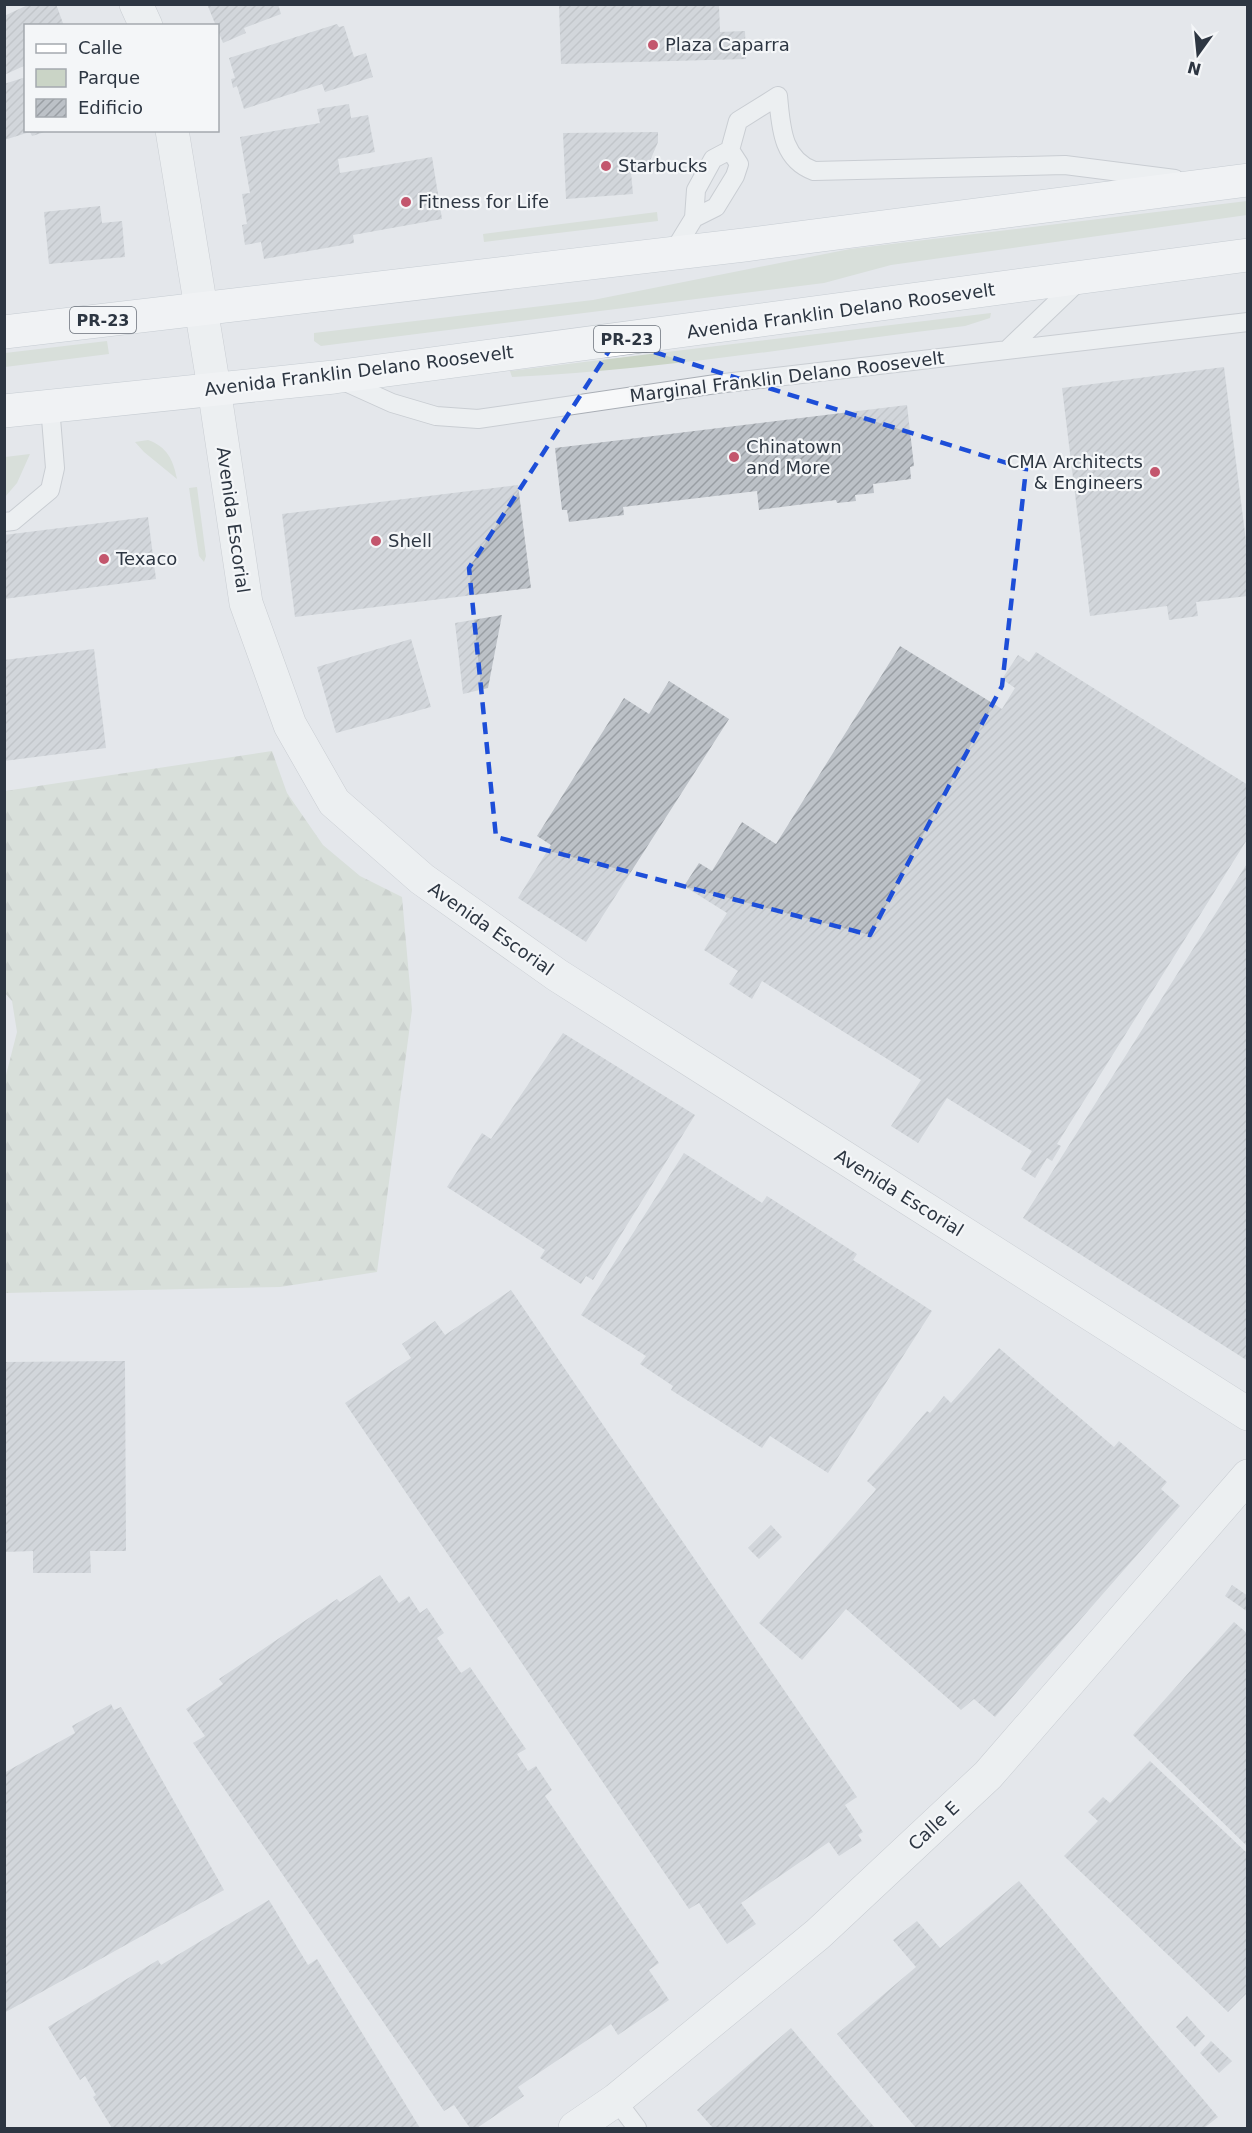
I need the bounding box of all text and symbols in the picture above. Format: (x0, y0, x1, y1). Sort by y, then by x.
legend (24, 24, 219, 132)
north arrow (1168, 24, 1228, 84)
place label: Plaza Caparra (665, 34, 790, 55)
text: Calle (78, 37, 123, 58)
marker: Plaza Caparra (646, 38, 660, 52)
text: N (1185, 57, 1203, 79)
text: Parque (78, 67, 140, 88)
text: Edificio (78, 97, 143, 118)
place label: Starbucks (618, 155, 707, 176)
marker: Starbucks (599, 159, 613, 173)
place label: Fitness for Life (418, 191, 549, 212)
marker: Fitness for Life (399, 195, 413, 209)
street label: Avenida Franklin Delano Roosevelt (685, 278, 996, 343)
road number: PR-23 (70, 307, 136, 333)
road number: PR-23 (594, 326, 660, 352)
street label: Avenida Franklin Delano Roosevelt (203, 341, 515, 400)
street label: Marginal Franklin Delano Roosevelt (628, 347, 945, 406)
place label: Chinatown and More (746, 436, 842, 478)
street label: Avenida Escorial (213, 445, 254, 595)
marker: Chinatown and More (727, 450, 741, 464)
place label: CMA Architects & Engineers (1007, 451, 1143, 493)
marker: CMA Architects & Engineers (1148, 465, 1162, 479)
place label: Shell (388, 530, 432, 551)
marker: Shell (369, 534, 383, 548)
place label: Texaco (115, 548, 177, 569)
marker: Texaco (97, 552, 111, 566)
street label: Avenida Escorial (425, 878, 558, 980)
street label: Avenida Escorial (831, 1145, 967, 1241)
street label: Calle E (904, 1797, 963, 1854)

